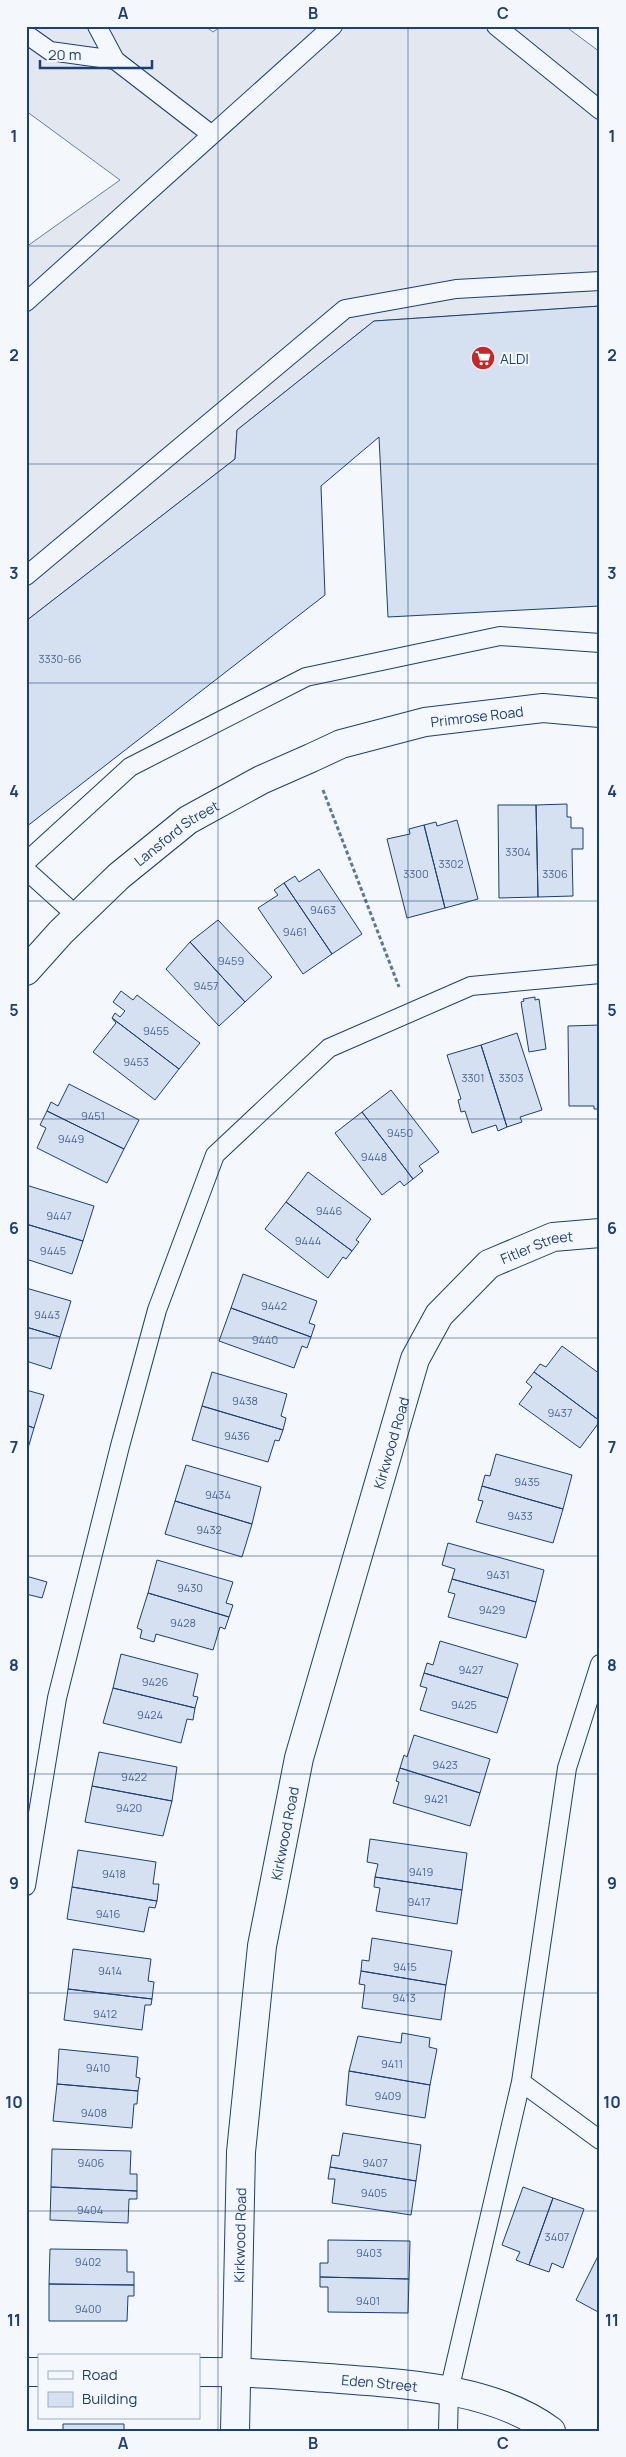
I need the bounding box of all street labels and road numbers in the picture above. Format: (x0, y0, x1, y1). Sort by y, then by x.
street label: Primrose Road (429, 701, 524, 731)
street label: Lansford Street (130, 795, 222, 870)
street label: Fitler Street (497, 1226, 574, 1268)
street label: Kirkwood Road (368, 1395, 413, 1491)
street label: Kirkwood Road (266, 1785, 303, 1882)
street label: Kirkwood Road (229, 2187, 250, 2283)
street label: Eden Street (341, 2370, 419, 2395)

